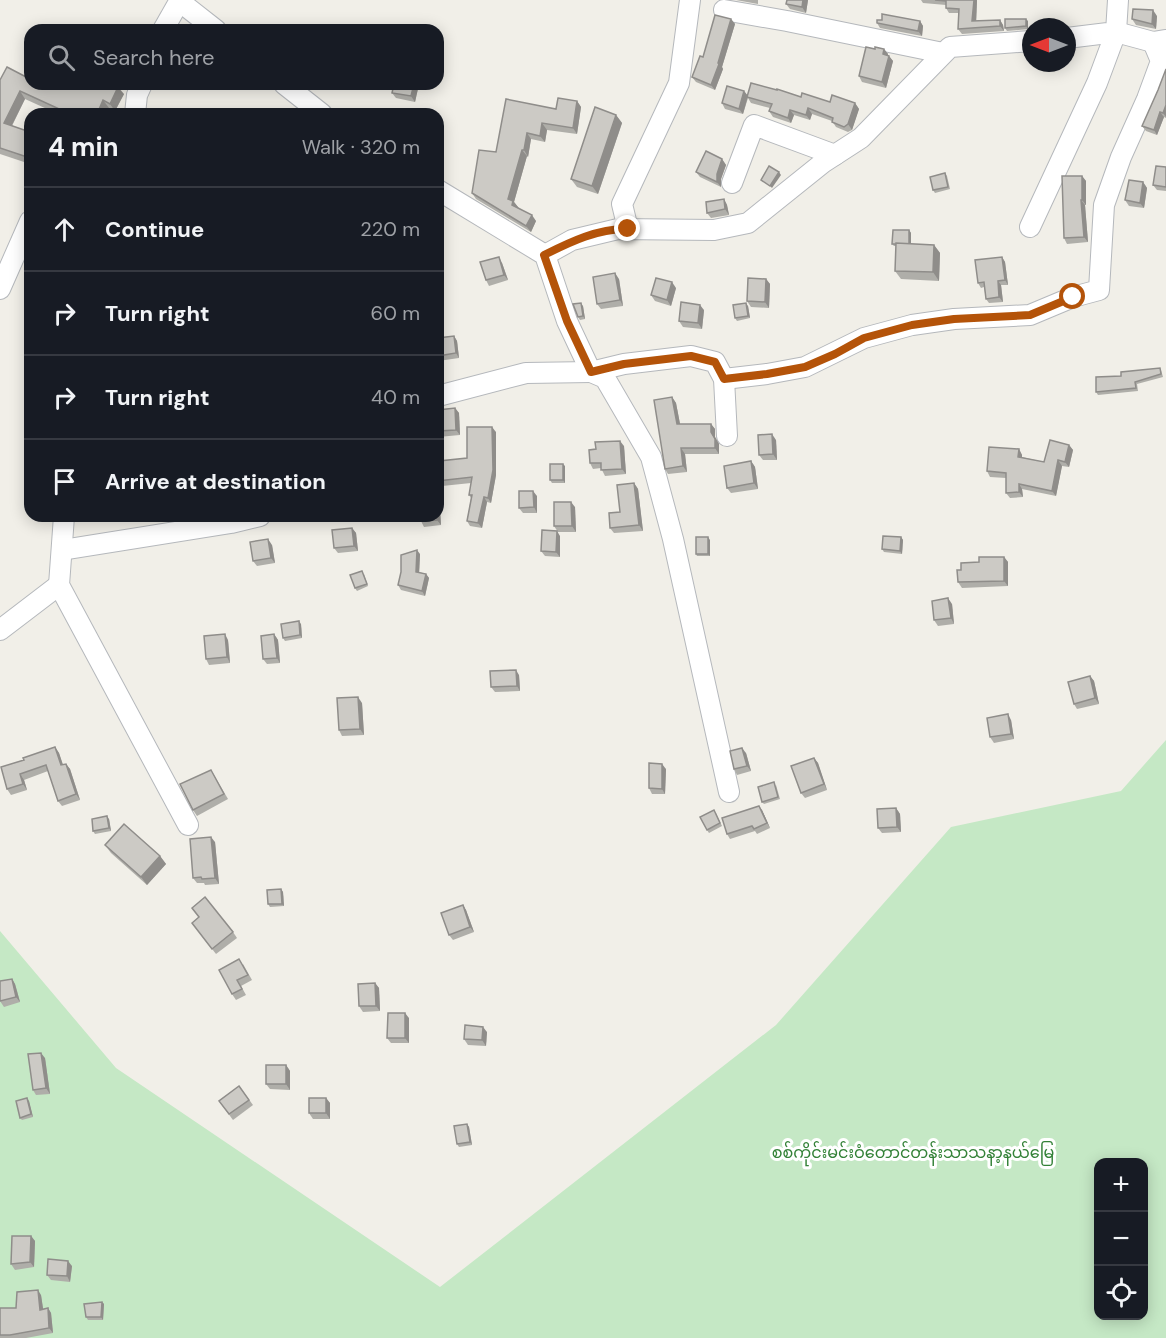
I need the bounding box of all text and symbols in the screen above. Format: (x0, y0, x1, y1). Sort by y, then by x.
north arrow (1022, 18, 1076, 72)
search box (24, 24, 444, 90)
icon: search (45, 41, 78, 74)
text: Search here (93, 43, 214, 72)
text: 4 min (48, 130, 119, 164)
text: Walk · 320 m (302, 134, 420, 160)
icon: ahead (48, 213, 81, 246)
text: Continue (105, 215, 204, 244)
route end (614, 215, 640, 241)
text: 220 m (360, 216, 420, 242)
route start (1059, 283, 1085, 309)
icon: right (48, 297, 81, 330)
text: Turn right (105, 299, 210, 328)
text: 60 m (371, 300, 420, 326)
icon: right (48, 381, 81, 414)
text: Turn right (105, 383, 210, 412)
text: 40 m (371, 384, 420, 410)
icon: arrive (48, 465, 81, 498)
text: Arrive at destination (105, 467, 326, 496)
park label: စစ်ကိုင်းမင်းဝံတောင်တန်းသာသနာ့နယ်မြေ (772, 1141, 1054, 1167)
map controls (1094, 1158, 1148, 1320)
button: + (1094, 1158, 1148, 1212)
button: − (1094, 1212, 1148, 1266)
button: locate (1094, 1266, 1148, 1320)

